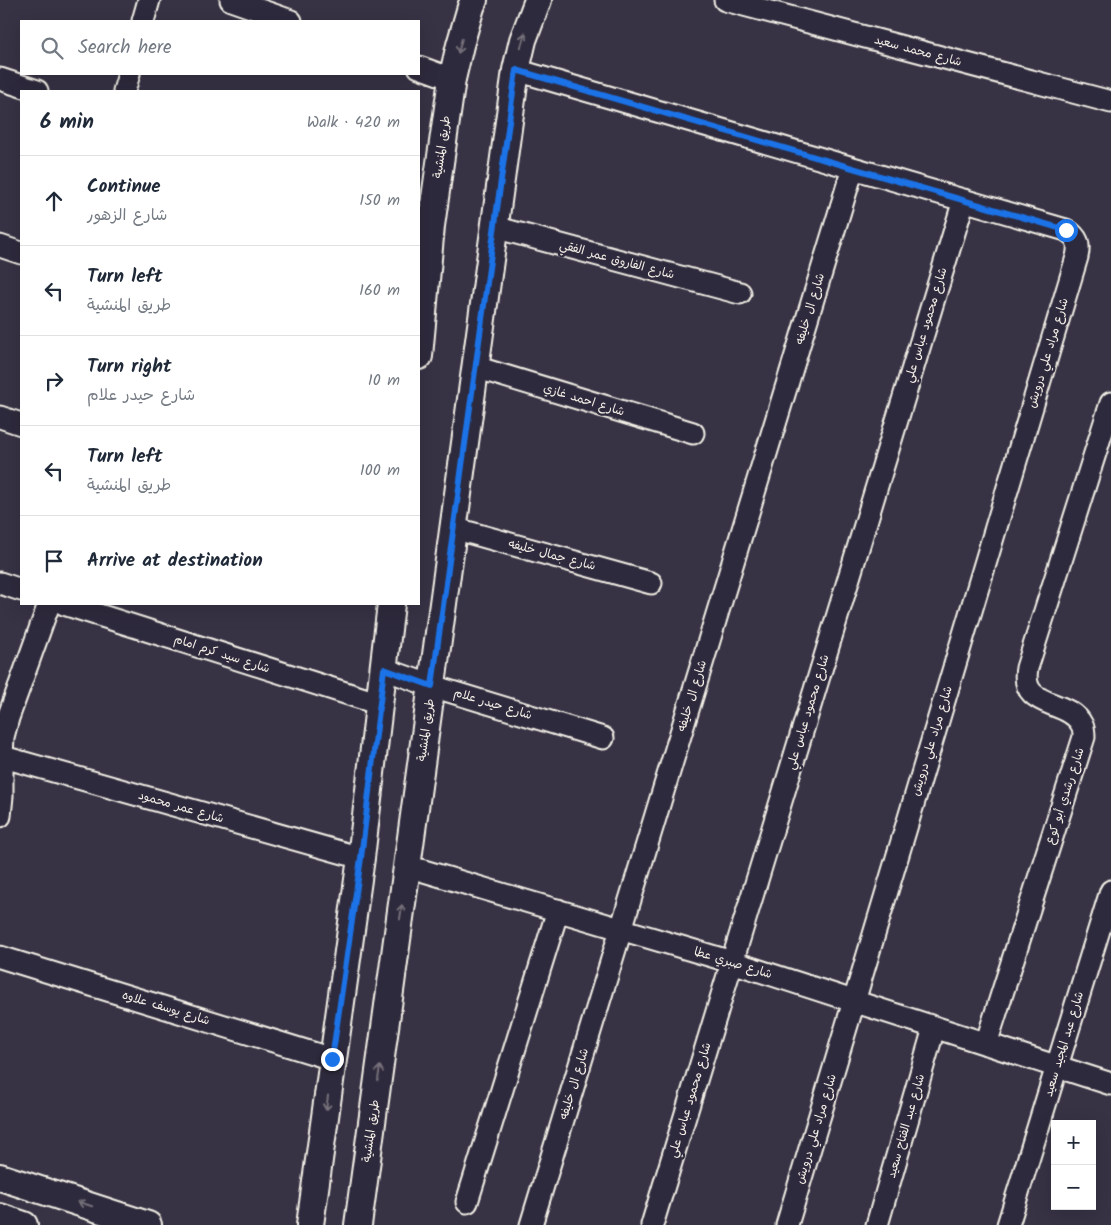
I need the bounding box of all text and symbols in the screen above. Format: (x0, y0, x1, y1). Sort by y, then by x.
search box (20, 20, 420, 75)
street label: شارع محمد سعيد (872, 30, 964, 72)
text: Search here (78, 33, 172, 63)
one-way arrow (519, 33, 529, 49)
icon: search (38, 34, 66, 62)
one-way arrow (455, 38, 464, 54)
text: 6 min (40, 106, 94, 139)
text: Walk · 420 m (307, 110, 400, 135)
street label: طريق المنشية (428, 114, 456, 180)
text: Continue (87, 172, 160, 202)
icon: ahead (40, 187, 68, 215)
text: 150 m (359, 188, 400, 213)
text: شارع الزهور (87, 203, 167, 228)
route start (1055, 219, 1078, 242)
street label: شارع الفاروق عمر الفقي (557, 236, 676, 285)
text: Turn left (87, 262, 162, 292)
street label: شارع محمود عباس علي (899, 265, 954, 385)
street label: شارع ال خليفه (790, 271, 830, 347)
icon: left (40, 277, 68, 305)
text: 160 m (359, 278, 400, 303)
text: طريق المنشية (87, 293, 171, 318)
street label: شارع مراد علي درويش (1022, 296, 1075, 411)
text: Turn right (87, 352, 172, 382)
icon: right (40, 367, 68, 395)
text: 10 m (368, 368, 400, 393)
street label: شارع احمد غازي (541, 379, 627, 421)
text: شارع حيدر علام (87, 383, 195, 408)
text: Turn left (87, 442, 162, 472)
icon: left (40, 457, 68, 485)
text: 100 m (360, 458, 400, 483)
text: طريق المنشية (87, 473, 171, 498)
street label: شارع جمال خليفه (506, 534, 598, 576)
text: Arrive at destination (87, 546, 263, 576)
icon: arrive (40, 547, 68, 575)
street label: شارع سيد كرم امام (172, 630, 272, 678)
street label: شارع محمود عباس علي (781, 652, 836, 772)
street label: شارع ال خليفه (672, 658, 712, 734)
street label: شارع حيدر علام (451, 683, 535, 725)
street label: شارع مراد علي درويش (906, 684, 959, 799)
street label: طريق المنشية (412, 697, 440, 763)
street label: شارع رشدي أبو كوع (1040, 745, 1090, 847)
street label: شارع عمر محمود (136, 786, 226, 828)
one-way arrow (396, 904, 406, 920)
street label: شارع صبري عطا (691, 942, 775, 984)
street label: شارع يوسف علاوه (120, 986, 212, 1030)
street label: شارع عبد المجيد سعيد (1039, 989, 1089, 1099)
street label: شارع محمود عباس علي (663, 1040, 718, 1160)
street label: شارع ال خليفه (554, 1046, 594, 1122)
route end (321, 1048, 344, 1071)
one-way arrow (374, 1065, 384, 1081)
street label: شارع مراد علي درويش (790, 1072, 843, 1187)
street label: شارع عبد الفتاح سعيد (882, 1072, 930, 1180)
one-way arrow (321, 1095, 331, 1111)
street label: طريق المنشية (357, 1098, 385, 1164)
map controls (1051, 1120, 1096, 1210)
button: + (1051, 1120, 1096, 1165)
button: − (1051, 1165, 1096, 1210)
one-way arrow (77, 1199, 93, 1209)

